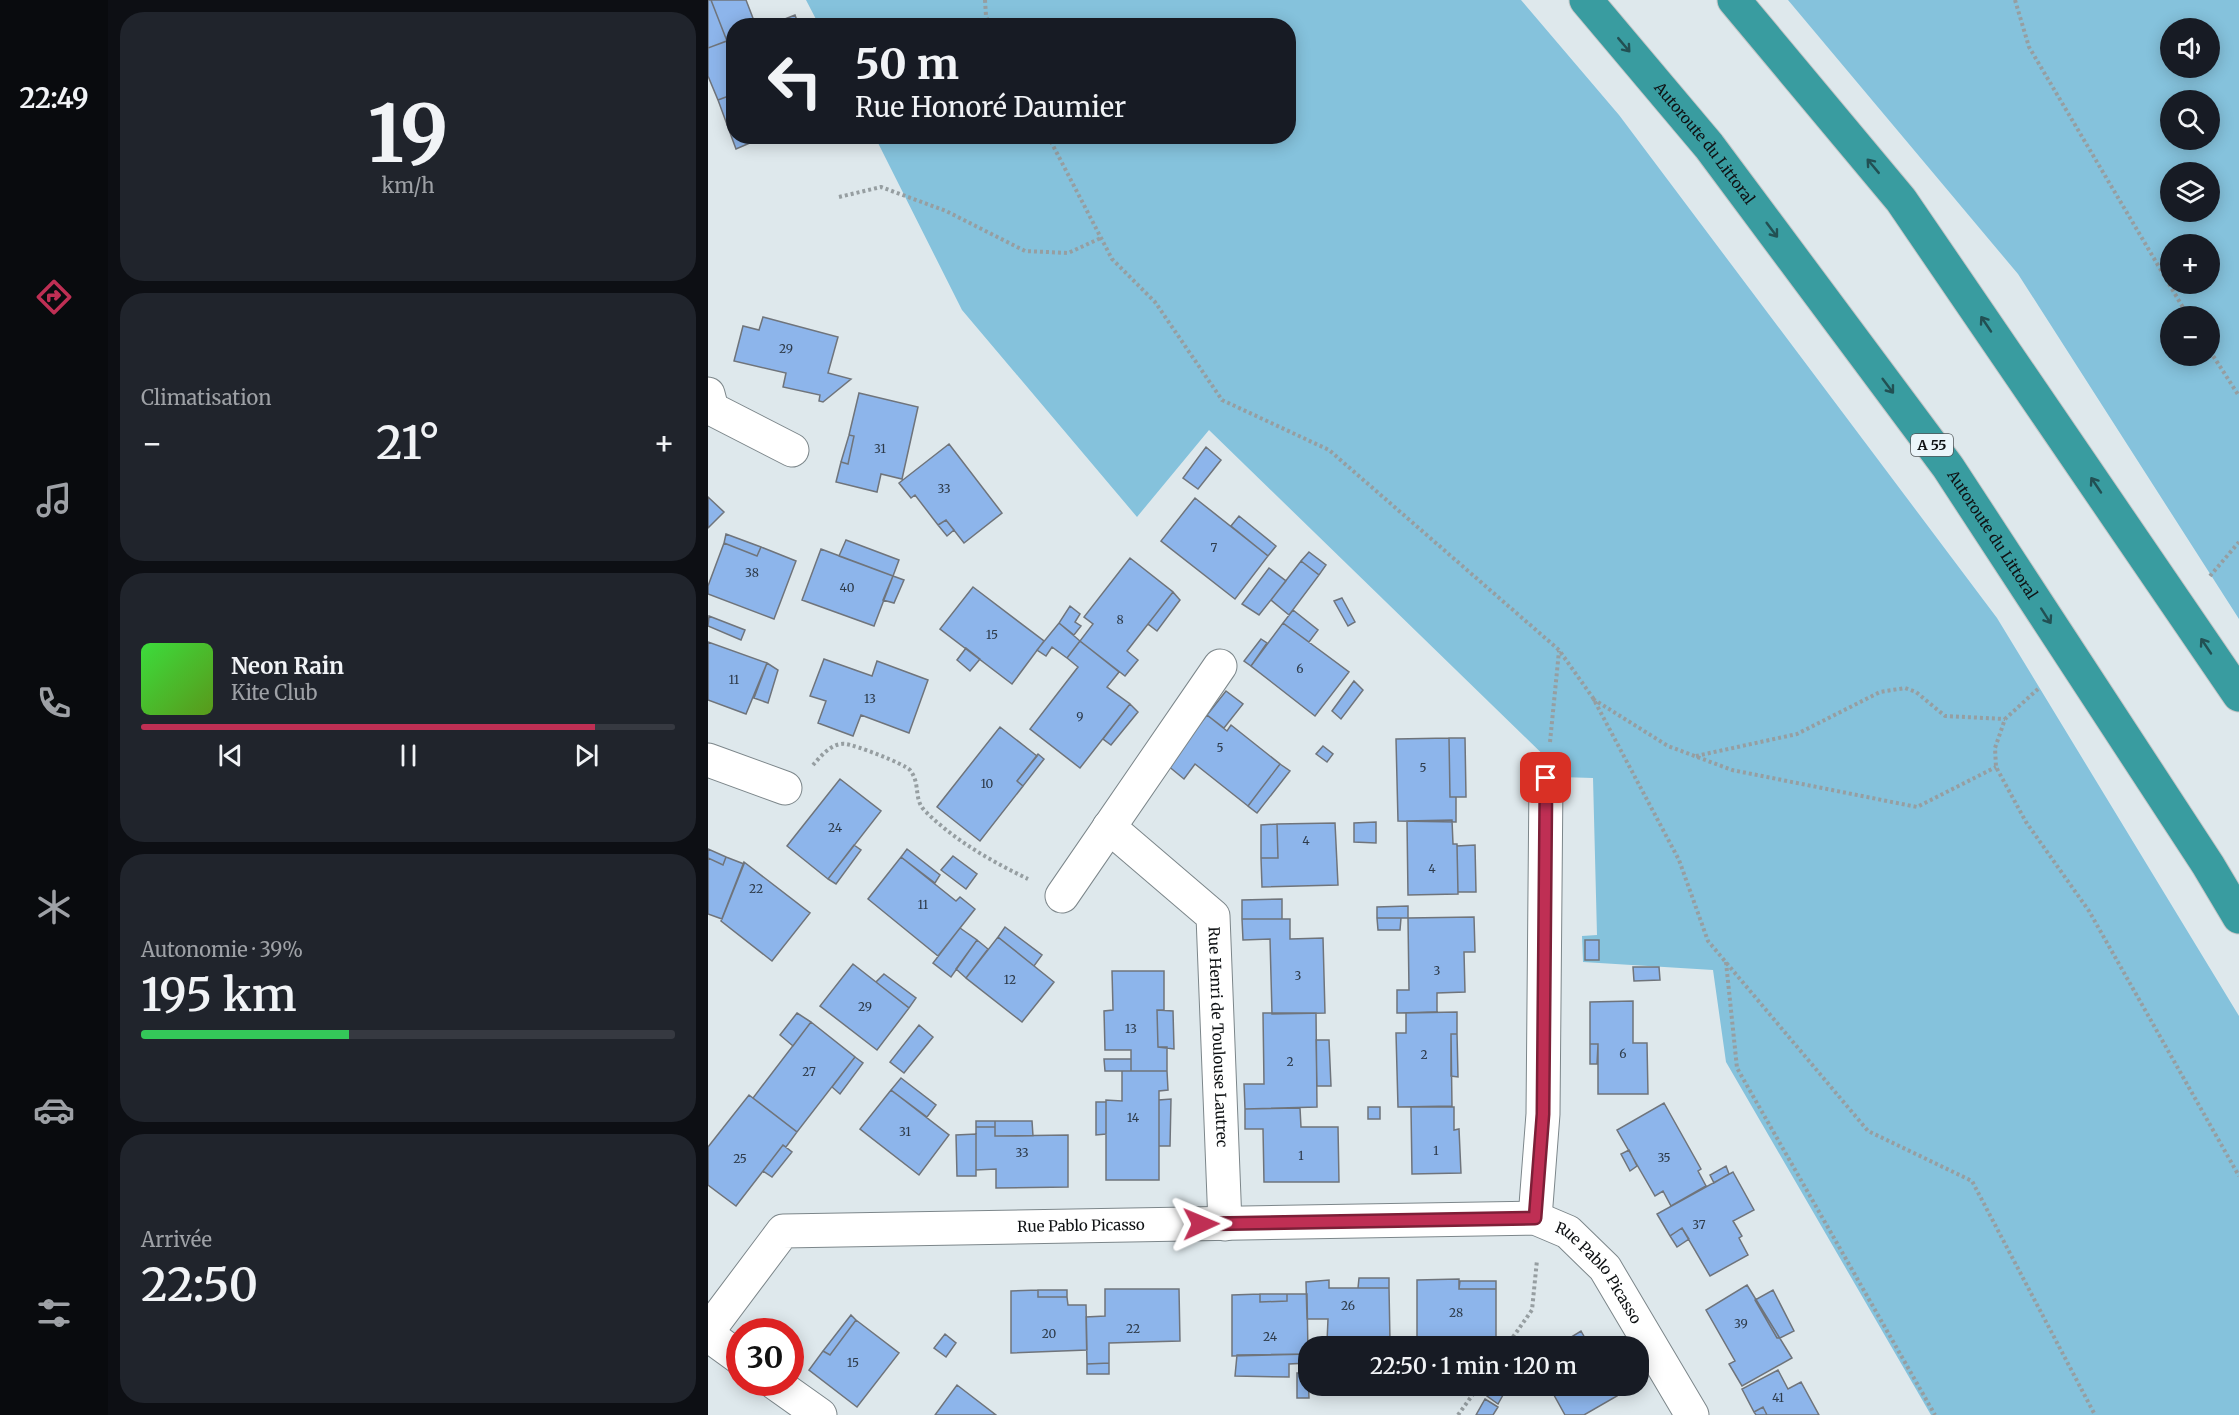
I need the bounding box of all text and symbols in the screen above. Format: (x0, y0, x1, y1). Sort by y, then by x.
map controls (2160, 18, 2220, 366)
button: sound (2160, 18, 2220, 78)
one-way arrow (1617, 37, 1631, 52)
text: 50 m (855, 38, 959, 90)
icon: left (756, 42, 834, 120)
street label: Autoroute du Littoral (1650, 77, 1759, 208)
text: 22:49 (19, 81, 89, 115)
text: 19 (368, 85, 448, 183)
text: Rue Honoré Daumier (855, 90, 1126, 124)
button: search (2160, 90, 2220, 150)
one-way arrow (1866, 159, 1880, 174)
button: layers (2160, 162, 2220, 222)
text: km/h (382, 173, 434, 198)
one-way arrow (1765, 221, 1778, 237)
button: + (2160, 234, 2220, 294)
icon: directions (33, 276, 75, 318)
button: − (2160, 306, 2220, 366)
one-way arrow (1980, 317, 1992, 333)
house number: 29 (779, 341, 793, 356)
one-way arrow (1882, 378, 1894, 394)
text: Climatisation (141, 385, 272, 410)
text: 21° (376, 415, 440, 471)
text: − (141, 423, 163, 464)
text: + (653, 423, 675, 464)
road number: A 55 (1911, 434, 1953, 456)
house number: 31 (874, 441, 886, 456)
street label: Autoroute du Littoral (1943, 465, 2042, 603)
one-way arrow (2090, 478, 2102, 494)
icon: music (33, 479, 75, 521)
house number: 33 (937, 481, 951, 496)
house number: 7 (1211, 540, 1218, 555)
house number: 38 (745, 565, 759, 580)
house number: 40 (840, 580, 855, 595)
one-way arrow (2040, 607, 2052, 624)
house number: 8 (1116, 612, 1124, 627)
house number: 15 (986, 627, 998, 642)
one-way arrow (2200, 639, 2212, 655)
text: Neon Rain (231, 652, 344, 680)
house number: 6 (1296, 661, 1304, 676)
house number: 11 (729, 672, 740, 687)
text: Kite Club (231, 680, 317, 705)
icon: phone (33, 682, 75, 724)
house number: 13 (864, 691, 876, 706)
house number: 9 (1076, 709, 1084, 724)
icon: previous (214, 739, 247, 772)
icon: pause (392, 739, 425, 772)
icon: next (570, 739, 603, 772)
house number: 5 (1216, 740, 1224, 755)
pin (1520, 752, 1571, 803)
house number: 5 (1419, 760, 1427, 775)
icon: arrive (1529, 761, 1562, 794)
house number: 10 (981, 776, 994, 791)
house number: 24 (828, 820, 843, 835)
house number: 4 (1302, 833, 1310, 848)
house number: 4 (1428, 861, 1436, 876)
house number: 22 (749, 881, 763, 896)
icon: climate (33, 886, 75, 928)
house number: 11 (918, 897, 929, 912)
street label: Rue Henri de Toulouse Lautrec (1204, 926, 1232, 1148)
text: Autonomie · 39% (141, 937, 303, 962)
house number: 3 (1434, 963, 1441, 978)
text: 195 km (141, 967, 297, 1023)
house number: 3 (1295, 968, 1302, 983)
house number: 12 (1004, 972, 1016, 987)
house number: 29 (858, 999, 872, 1014)
house number: 13 (1125, 1021, 1137, 1036)
house number: 6 (1619, 1046, 1627, 1061)
house number: 2 (1420, 1047, 1428, 1062)
house number: 2 (1286, 1054, 1294, 1069)
house number: 27 (802, 1064, 816, 1079)
icon: car (33, 1089, 75, 1131)
house number: 14 (1127, 1110, 1140, 1125)
house number: 31 (899, 1124, 911, 1139)
house number: 1 (1433, 1143, 1439, 1158)
house number: 33 (1015, 1145, 1029, 1160)
house number: 1 (1298, 1148, 1304, 1163)
house number: 35 (1657, 1150, 1671, 1165)
house number: 25 (733, 1151, 747, 1166)
position arrow (1169, 1192, 1233, 1256)
street label: Rue Pablo Picasso (1017, 1215, 1145, 1236)
house number: 37 (1692, 1217, 1706, 1232)
street label: Rue Pablo Picasso (1553, 1218, 1646, 1327)
text: Arrivée (141, 1227, 212, 1252)
text: 22:50 (141, 1257, 258, 1313)
icon: filters (33, 1292, 75, 1334)
house number: 26 (1341, 1298, 1355, 1313)
house number: 28 (1449, 1305, 1463, 1320)
house number: 39 (1734, 1316, 1748, 1331)
speed limit sign: 30 (726, 1318, 804, 1396)
house number: 22 (1126, 1321, 1140, 1336)
house number: 20 (1042, 1326, 1057, 1341)
house number: 24 (1263, 1329, 1278, 1344)
text: 22:50 · 1 min · 120 m (1370, 1352, 1577, 1380)
house number: 15 (847, 1355, 859, 1370)
house number: 41 (1772, 1390, 1785, 1405)

